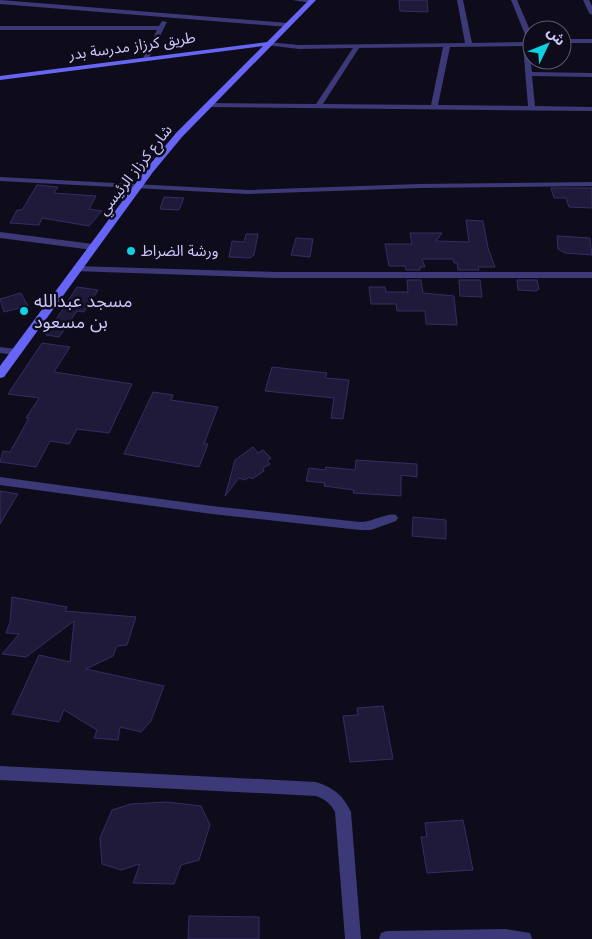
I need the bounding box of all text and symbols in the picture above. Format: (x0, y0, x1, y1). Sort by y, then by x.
north arrow (522, 20, 572, 70)
text: ش (543, 24, 569, 49)
street label: طريق كرزاز مدرسة بدر (66, 28, 197, 65)
street label: شارع كرزاز الرئيسي (94, 121, 178, 221)
place label: ورشة الضراط (141, 242, 218, 260)
marker: ورشة الضراط (125, 245, 137, 257)
place label: مسجد عبدالله بن مسعود (34, 290, 132, 333)
marker: مسجد عبدالله بن مسعود (18, 305, 30, 317)

